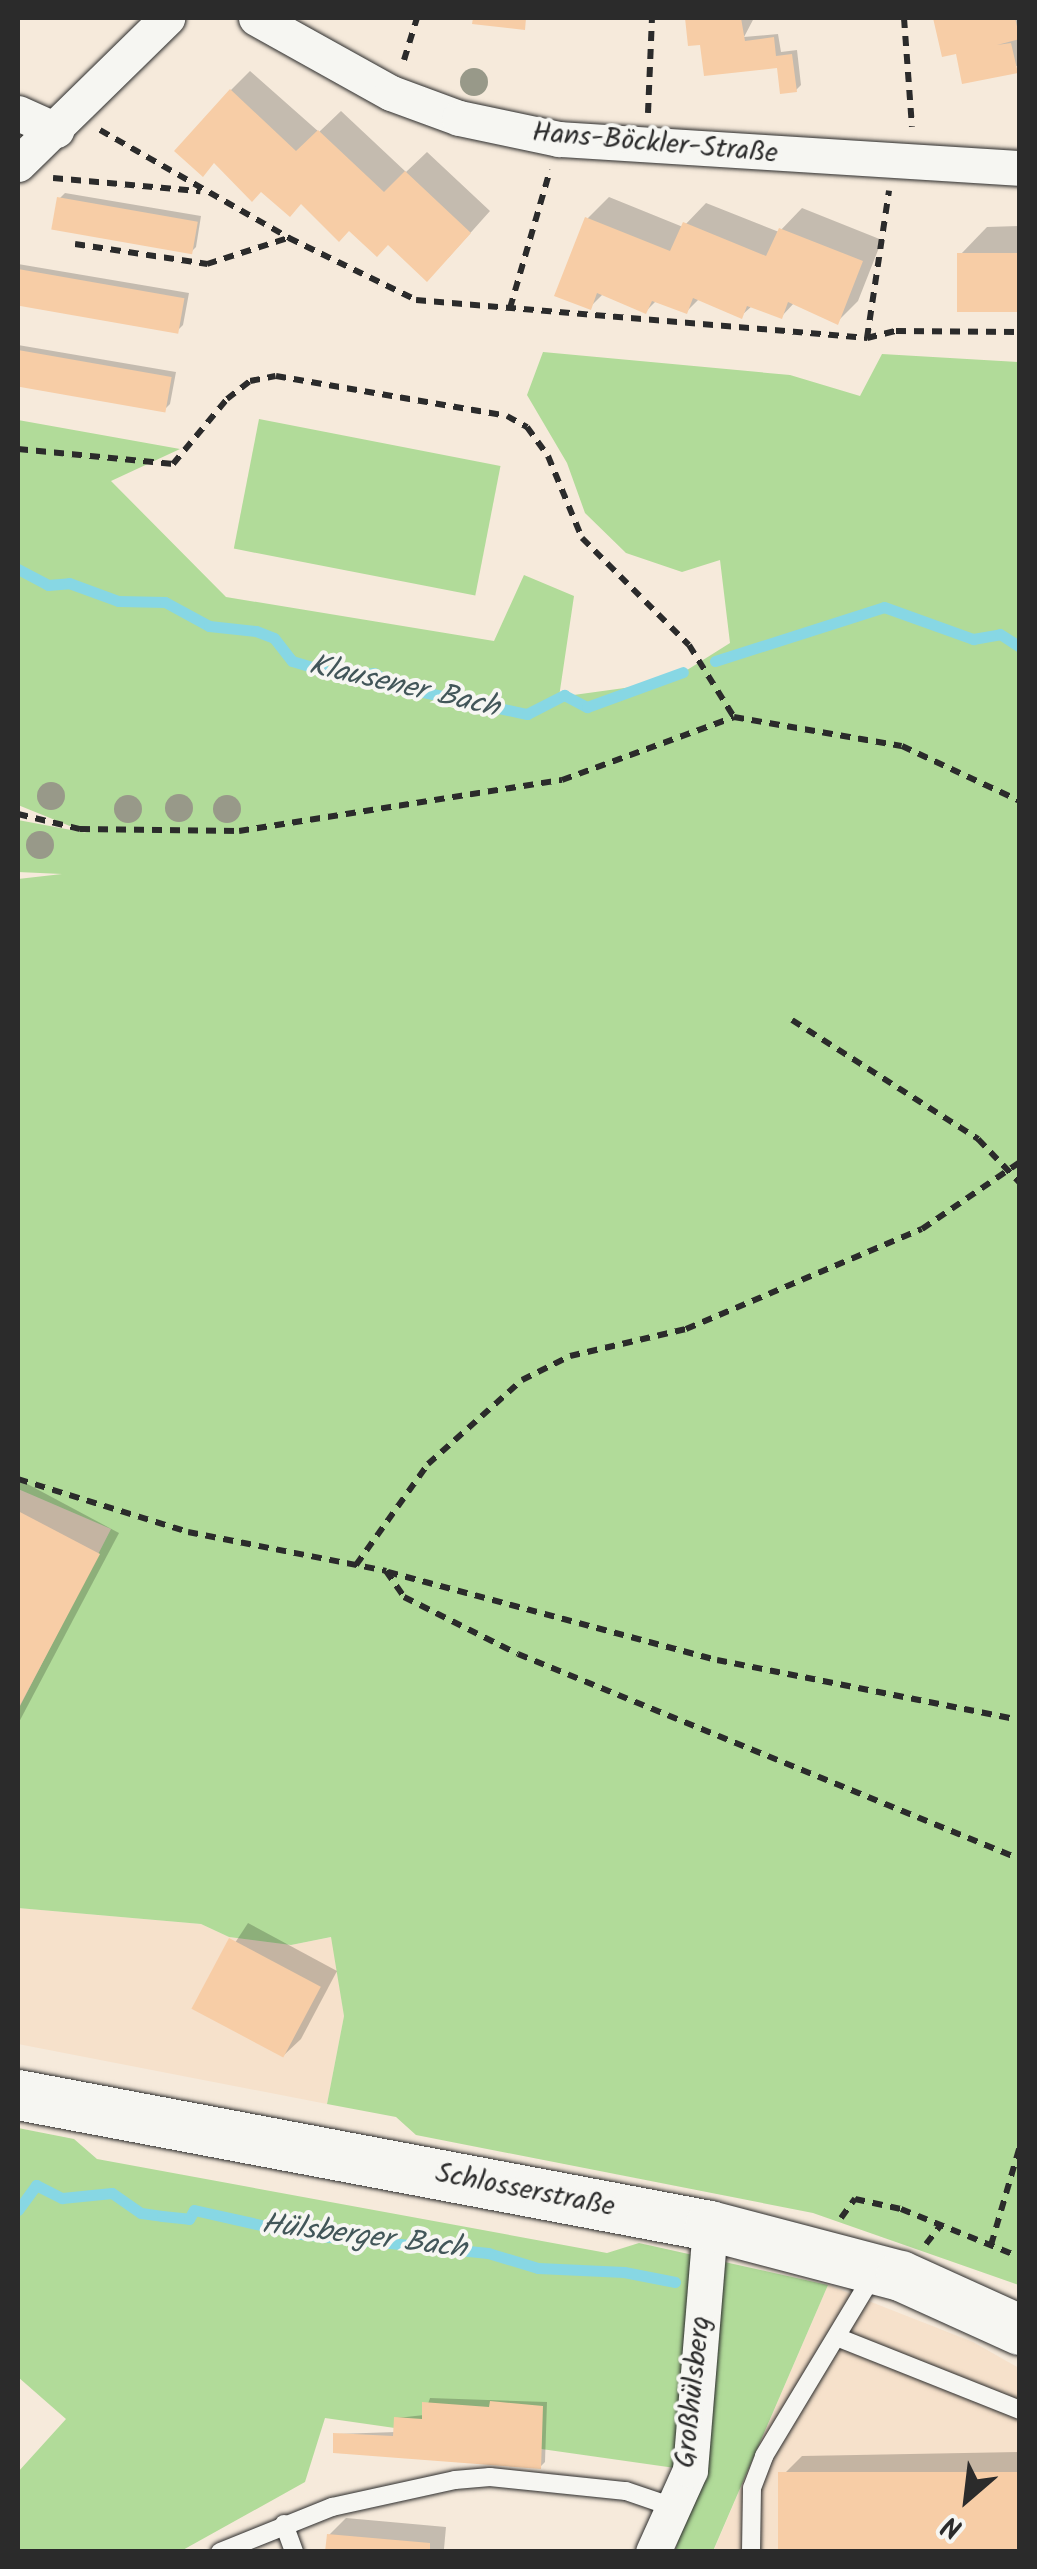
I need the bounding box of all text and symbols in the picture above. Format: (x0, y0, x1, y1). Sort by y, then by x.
street label: Hans-Böckler-Straße (531, 117, 779, 171)
water label: Klausener Bach (305, 648, 503, 726)
street label: Schlosserstraße (433, 2157, 617, 2225)
water label: Hülsberger Bach (260, 2207, 468, 2267)
street label: Großhülsberg (669, 2314, 719, 2470)
north arrow (917, 2449, 1017, 2549)
text: N (934, 2502, 971, 2550)

